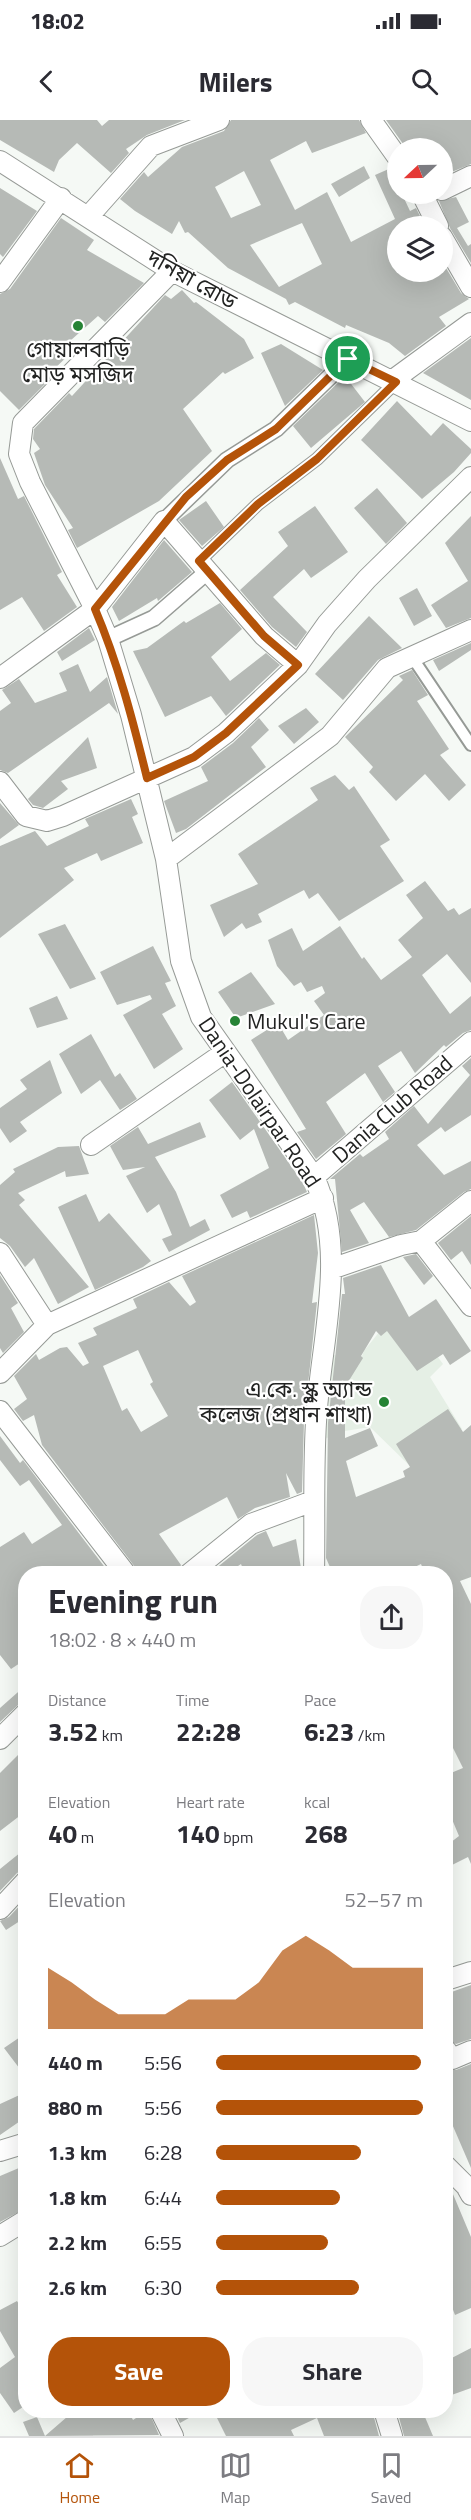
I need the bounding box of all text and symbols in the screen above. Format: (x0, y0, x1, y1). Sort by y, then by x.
text: 18:02 (30, 4, 85, 38)
text: Milers (199, 61, 272, 102)
icon: back (30, 65, 63, 98)
icon: search (408, 65, 441, 98)
north arrow (387, 138, 453, 204)
map controls (387, 138, 453, 282)
button: layers (387, 216, 453, 282)
street label: দনিয়া রোড (140, 240, 244, 318)
marker: গোয়ালবাড়ি মোড় মসজিদ (71, 319, 85, 333)
place label: গোয়ালবাড়ি মোড় মসজিদ (22, 332, 135, 391)
pin (322, 333, 373, 384)
icon: arrive (331, 342, 364, 375)
place label: Mukul's Care (247, 1004, 366, 1038)
street label: Dania-Dolairpar Road (190, 1010, 330, 1194)
marker: Mukul's Care (228, 1014, 242, 1028)
street label: Dania Club Road (324, 1047, 460, 1171)
place label: এ.কে. স্কুল অ্যান্ড কলেজ (প্রধান শাখা) (199, 1372, 372, 1431)
marker: এ.কে. স্কুল অ্যান্ড কলেজ (প্রধান শাখা) (377, 1395, 391, 1409)
text: Evening run (48, 1576, 218, 1626)
button: share (360, 1586, 423, 1649)
text: 18:02 · 8 × 440 m (48, 1624, 196, 1655)
text: Distance (48, 1688, 106, 1712)
text: Time (176, 1688, 209, 1712)
text: Pace (304, 1688, 336, 1712)
text: 3.52 (48, 1712, 98, 1751)
text: 22:28 (176, 1712, 241, 1751)
text: 6:23 (304, 1712, 354, 1751)
text: km (98, 1723, 123, 1747)
text: /km (354, 1723, 386, 1747)
text: Elevation (48, 1790, 110, 1814)
text: Heart rate (176, 1790, 245, 1814)
text: kcal (304, 1790, 330, 1814)
text: 40 (48, 1814, 77, 1853)
text: 140 (176, 1814, 220, 1853)
text: 268 (304, 1814, 348, 1853)
text: m (77, 1825, 94, 1849)
text: bpm (220, 1825, 253, 1849)
text: Elevation (48, 1884, 126, 1915)
text: 52–57 m (344, 1884, 423, 1915)
text: 440 m (48, 2047, 103, 2078)
text: 5:56 (144, 2047, 182, 2078)
text: 880 m (48, 2092, 103, 2123)
text: 5:56 (144, 2092, 182, 2123)
text: 1.3 km (48, 2137, 107, 2168)
text: 6:28 (144, 2137, 182, 2168)
text: 1.8 km (48, 2182, 107, 2213)
text: 6:44 (144, 2182, 182, 2213)
text: 2.2 km (48, 2227, 107, 2258)
text: 6:55 (144, 2227, 182, 2258)
text: 2.6 km (48, 2272, 107, 2303)
text: 6:30 (144, 2272, 182, 2303)
button: Save (48, 2337, 230, 2406)
button: Share (242, 2337, 423, 2406)
tab: Home (59, 2449, 100, 2509)
tab: Map (219, 2449, 252, 2509)
tab: Saved (371, 2449, 412, 2509)

